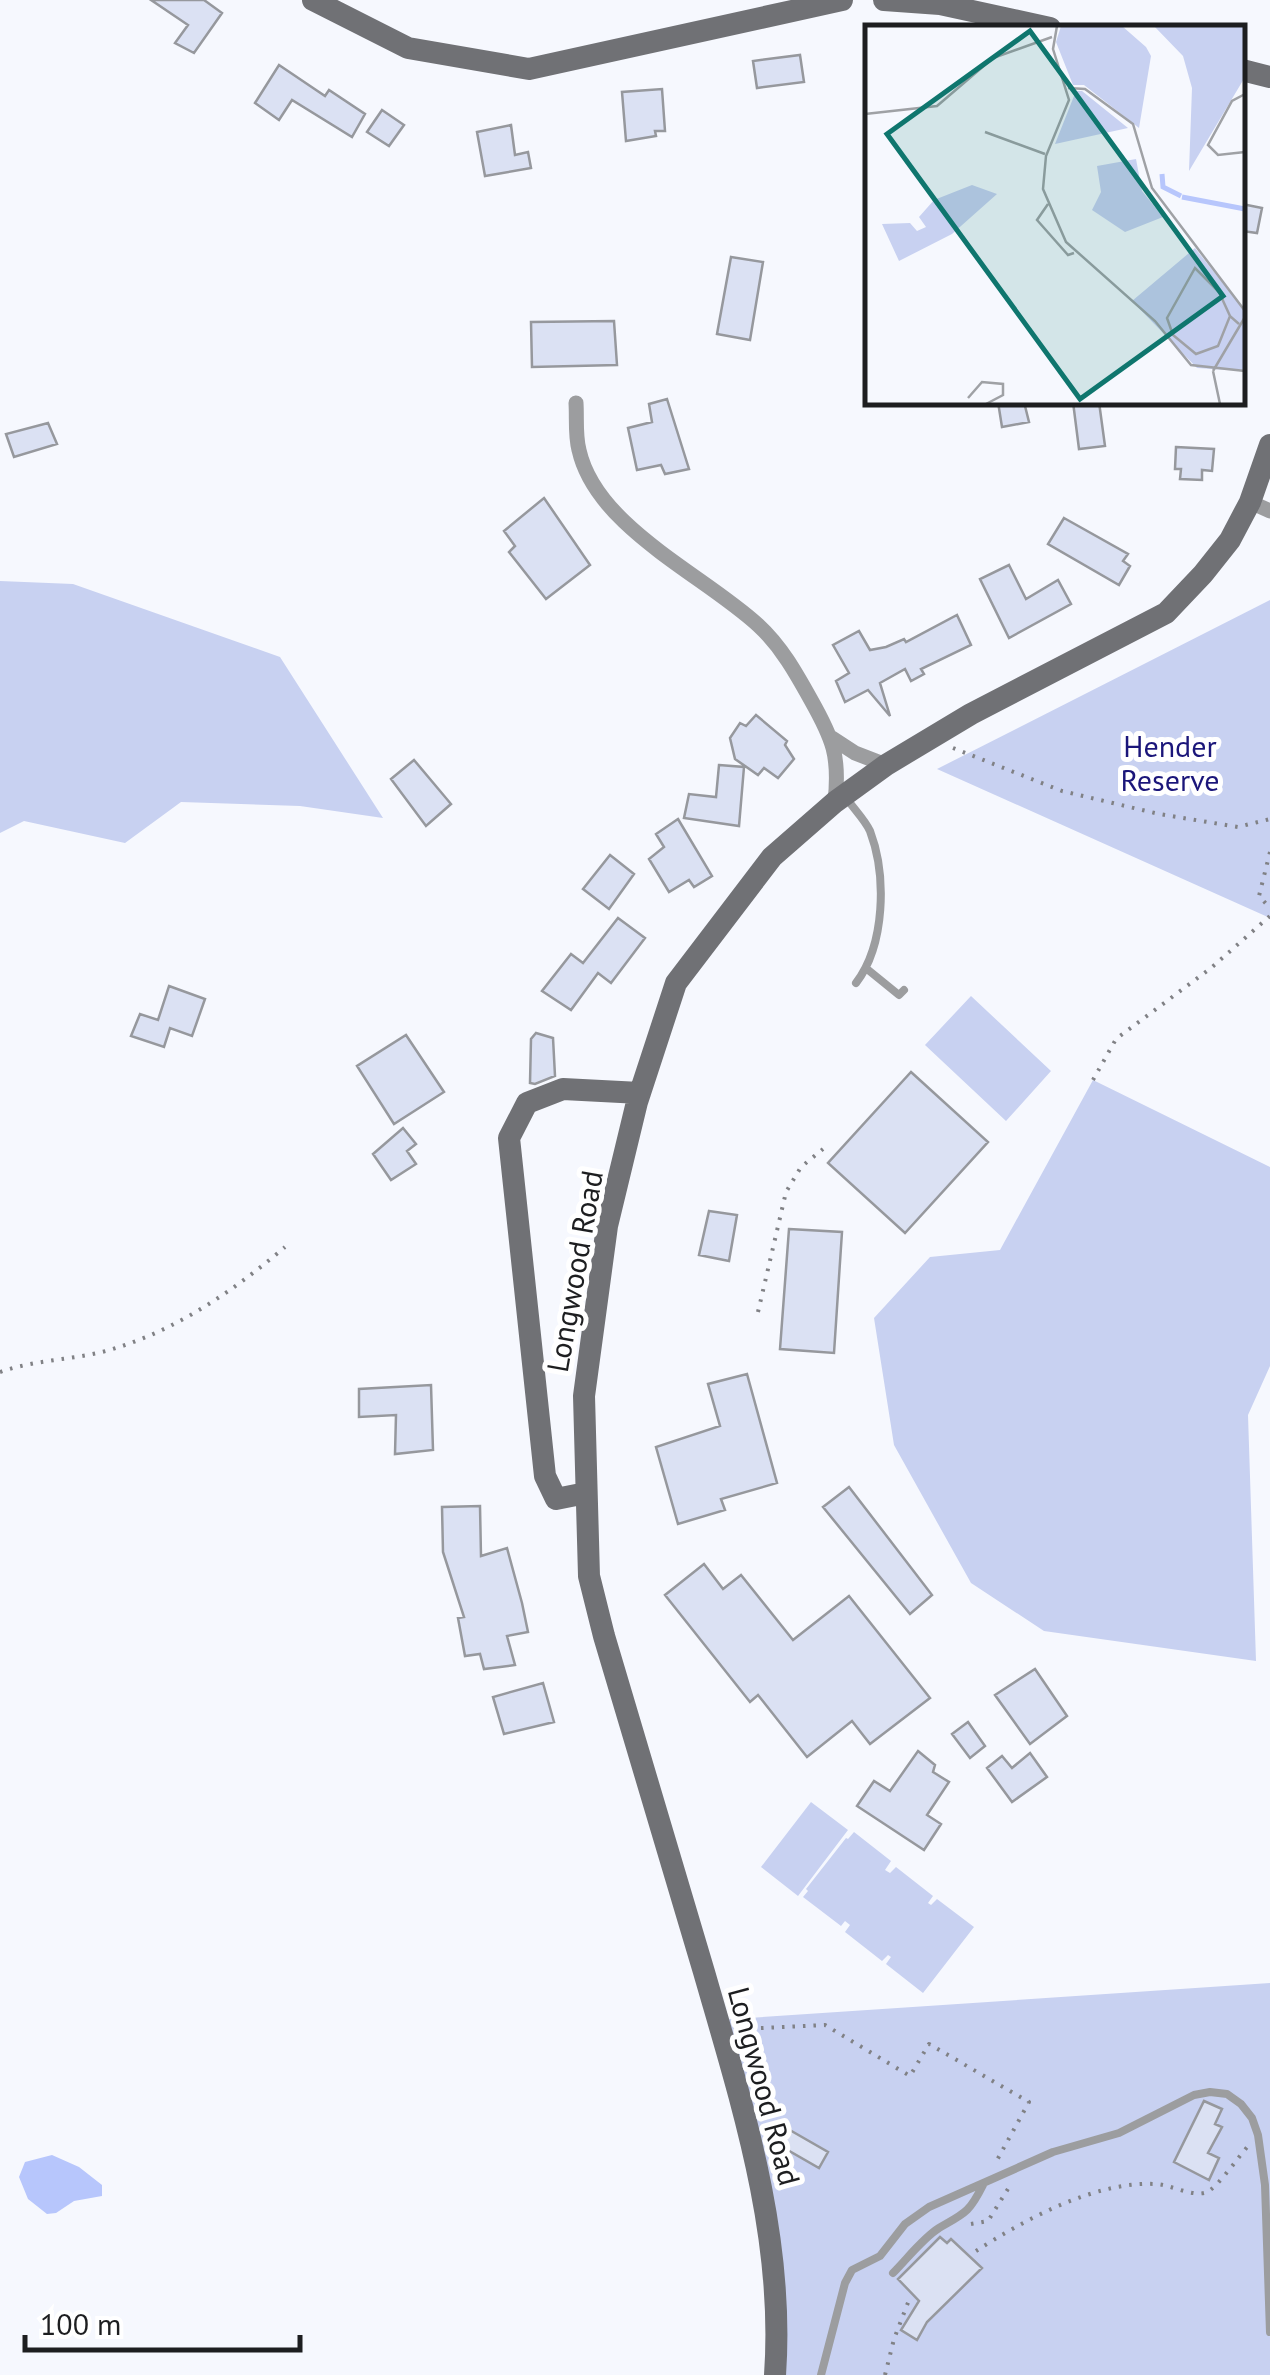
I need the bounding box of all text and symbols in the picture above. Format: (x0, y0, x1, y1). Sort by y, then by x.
inset map (865, 25, 1245, 405)
park label: Hender Reserve (1120, 726, 1220, 799)
street label: Longwood Road (537, 1167, 611, 1375)
street label: Longwood Road (720, 1982, 810, 2190)
scale bar (25, 2290, 300, 2352)
text: 100 m (40, 2304, 121, 2343)

